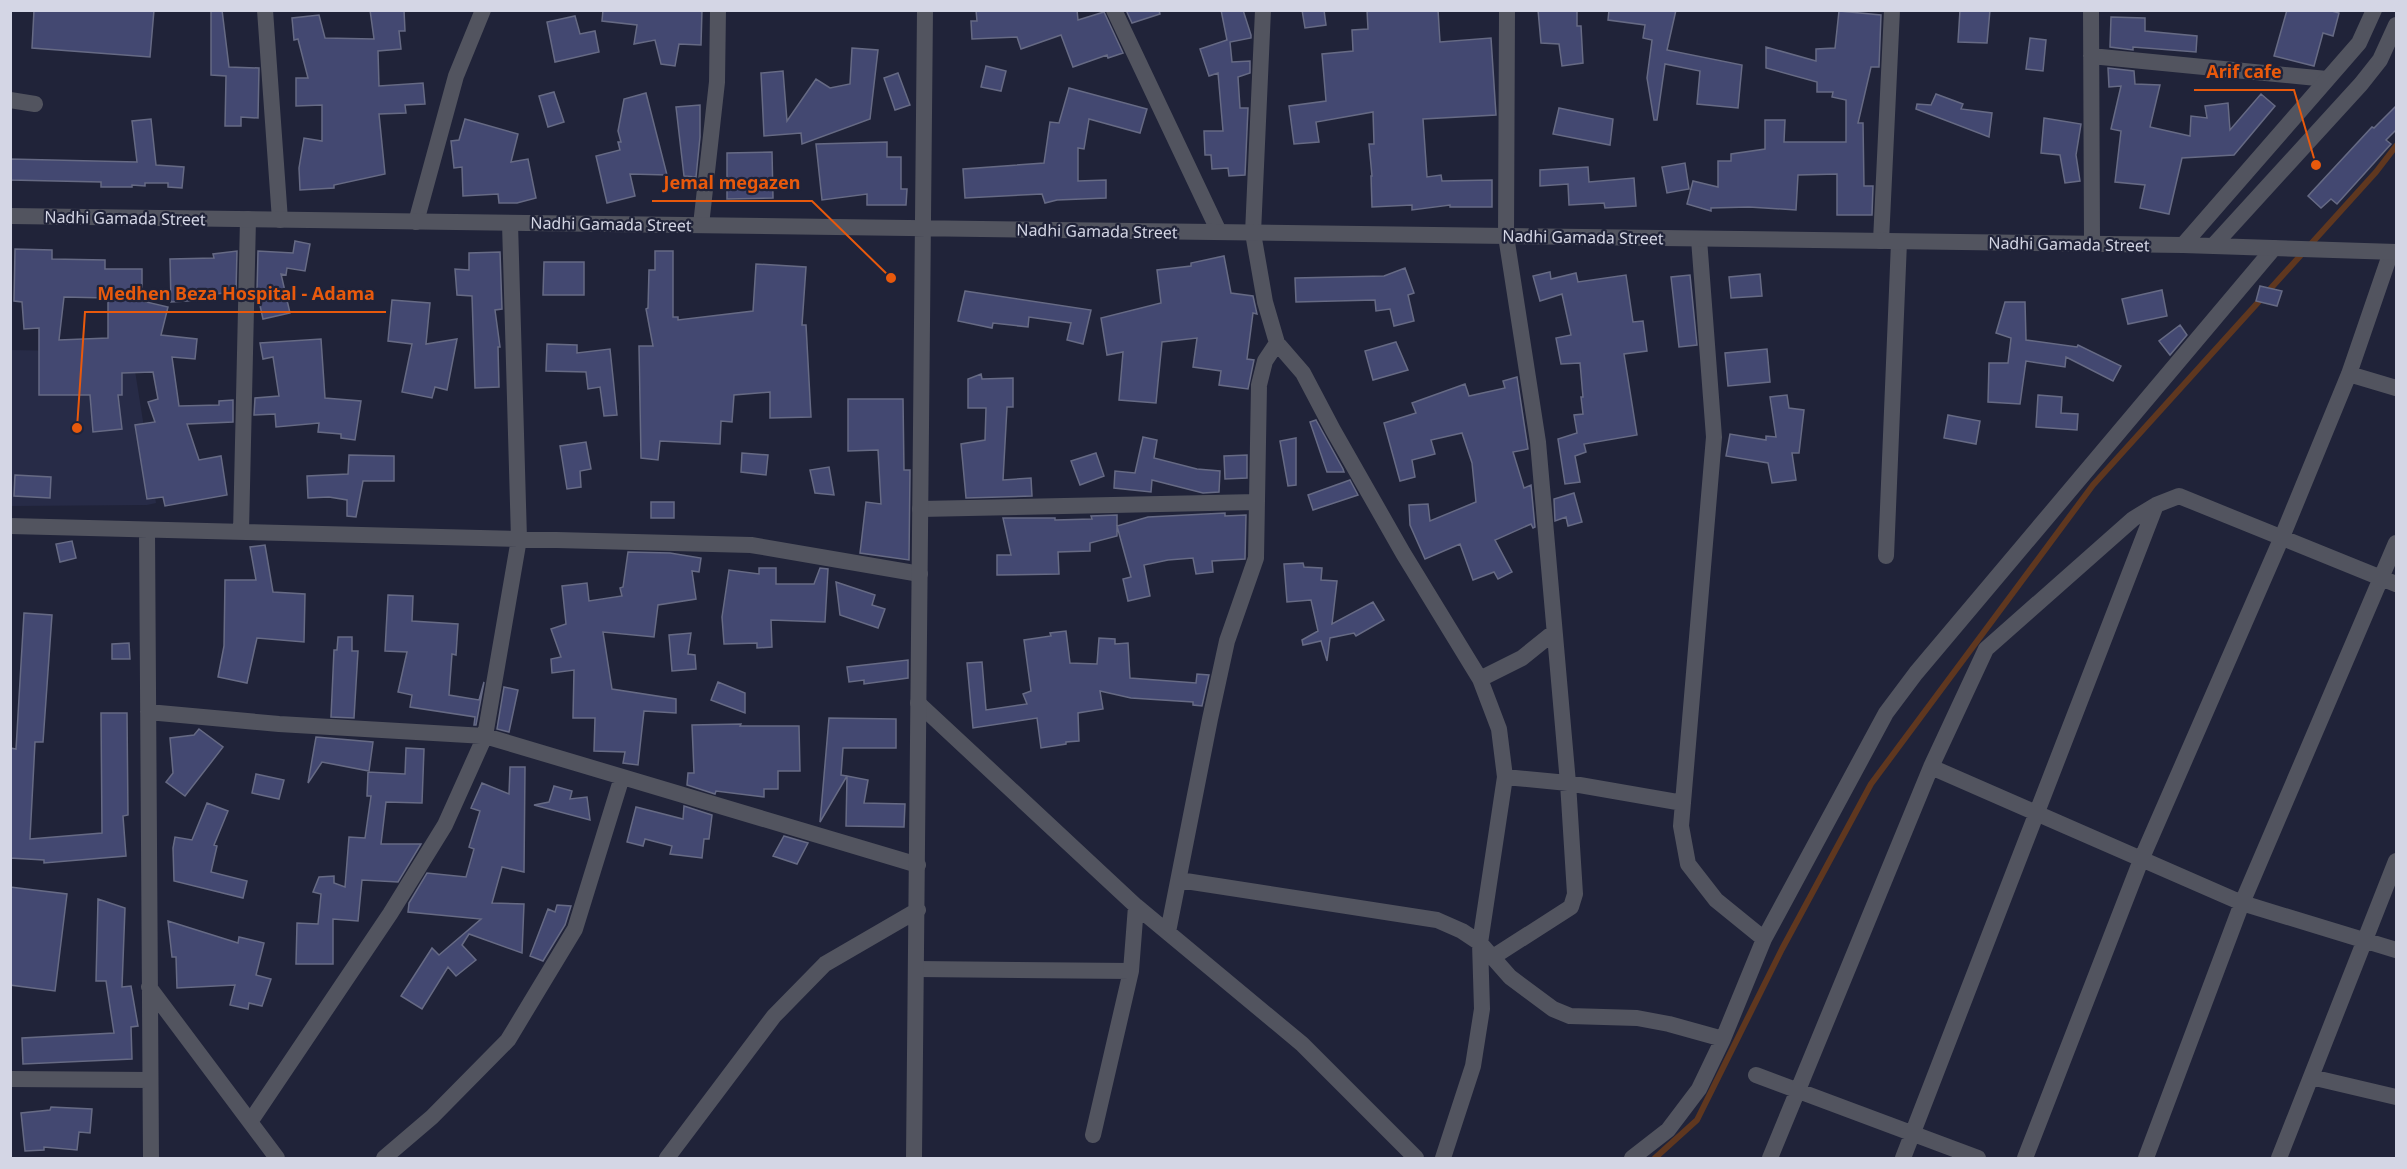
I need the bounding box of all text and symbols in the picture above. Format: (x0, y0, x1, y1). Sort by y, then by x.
callout: Arif cafe (2194, 54, 2294, 90)
text: Arif cafe (2206, 59, 2282, 83)
callout: Jemal megazen (652, 165, 812, 201)
text: Jemal megazen (662, 170, 800, 194)
street label: Nadhi Gamada Street (44, 206, 206, 230)
street label: Nadhi Gamada Street (530, 212, 692, 236)
street label: Nadhi Gamada Street (1016, 219, 1178, 243)
street label: Nadhi Gamada Street (1502, 225, 1664, 249)
street label: Nadhi Gamada Street (1988, 232, 2150, 256)
callout: Medhen Beza Hospital - Adama (85, 276, 386, 312)
text: Medhen Beza Hospital - Adama (97, 281, 375, 305)

